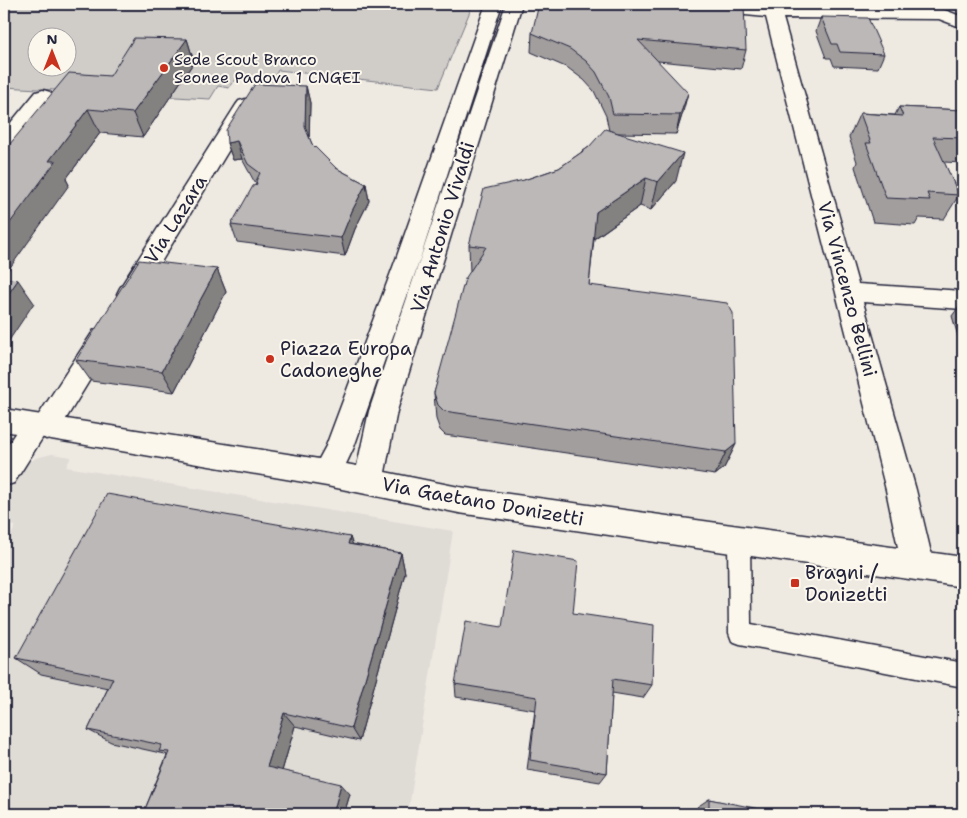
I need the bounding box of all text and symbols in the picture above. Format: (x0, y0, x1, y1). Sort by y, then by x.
north arrow (28, 28, 78, 78)
text: N (46, 30, 58, 48)
place label: Sede Scout Branco Seonee Padova 1 CNGEI (174, 49, 361, 88)
marker: Sede Scout Branco Seonee Padova 1 CNGEI (158, 62, 170, 74)
street label: Via Antonio Vivaldi (405, 139, 480, 316)
street label: Via Lazara (138, 170, 213, 268)
street label: Via Vincenzo Bellini (812, 199, 883, 380)
place label: Piazza Europa Cadoneghe (280, 336, 412, 383)
marker: Piazza Europa Cadoneghe (264, 353, 276, 365)
street label: Via Gaetano Donizetti (380, 471, 586, 532)
place label: Bragni / Donizetti (805, 560, 888, 607)
marker: Bragni / Donizetti (789, 577, 801, 589)

